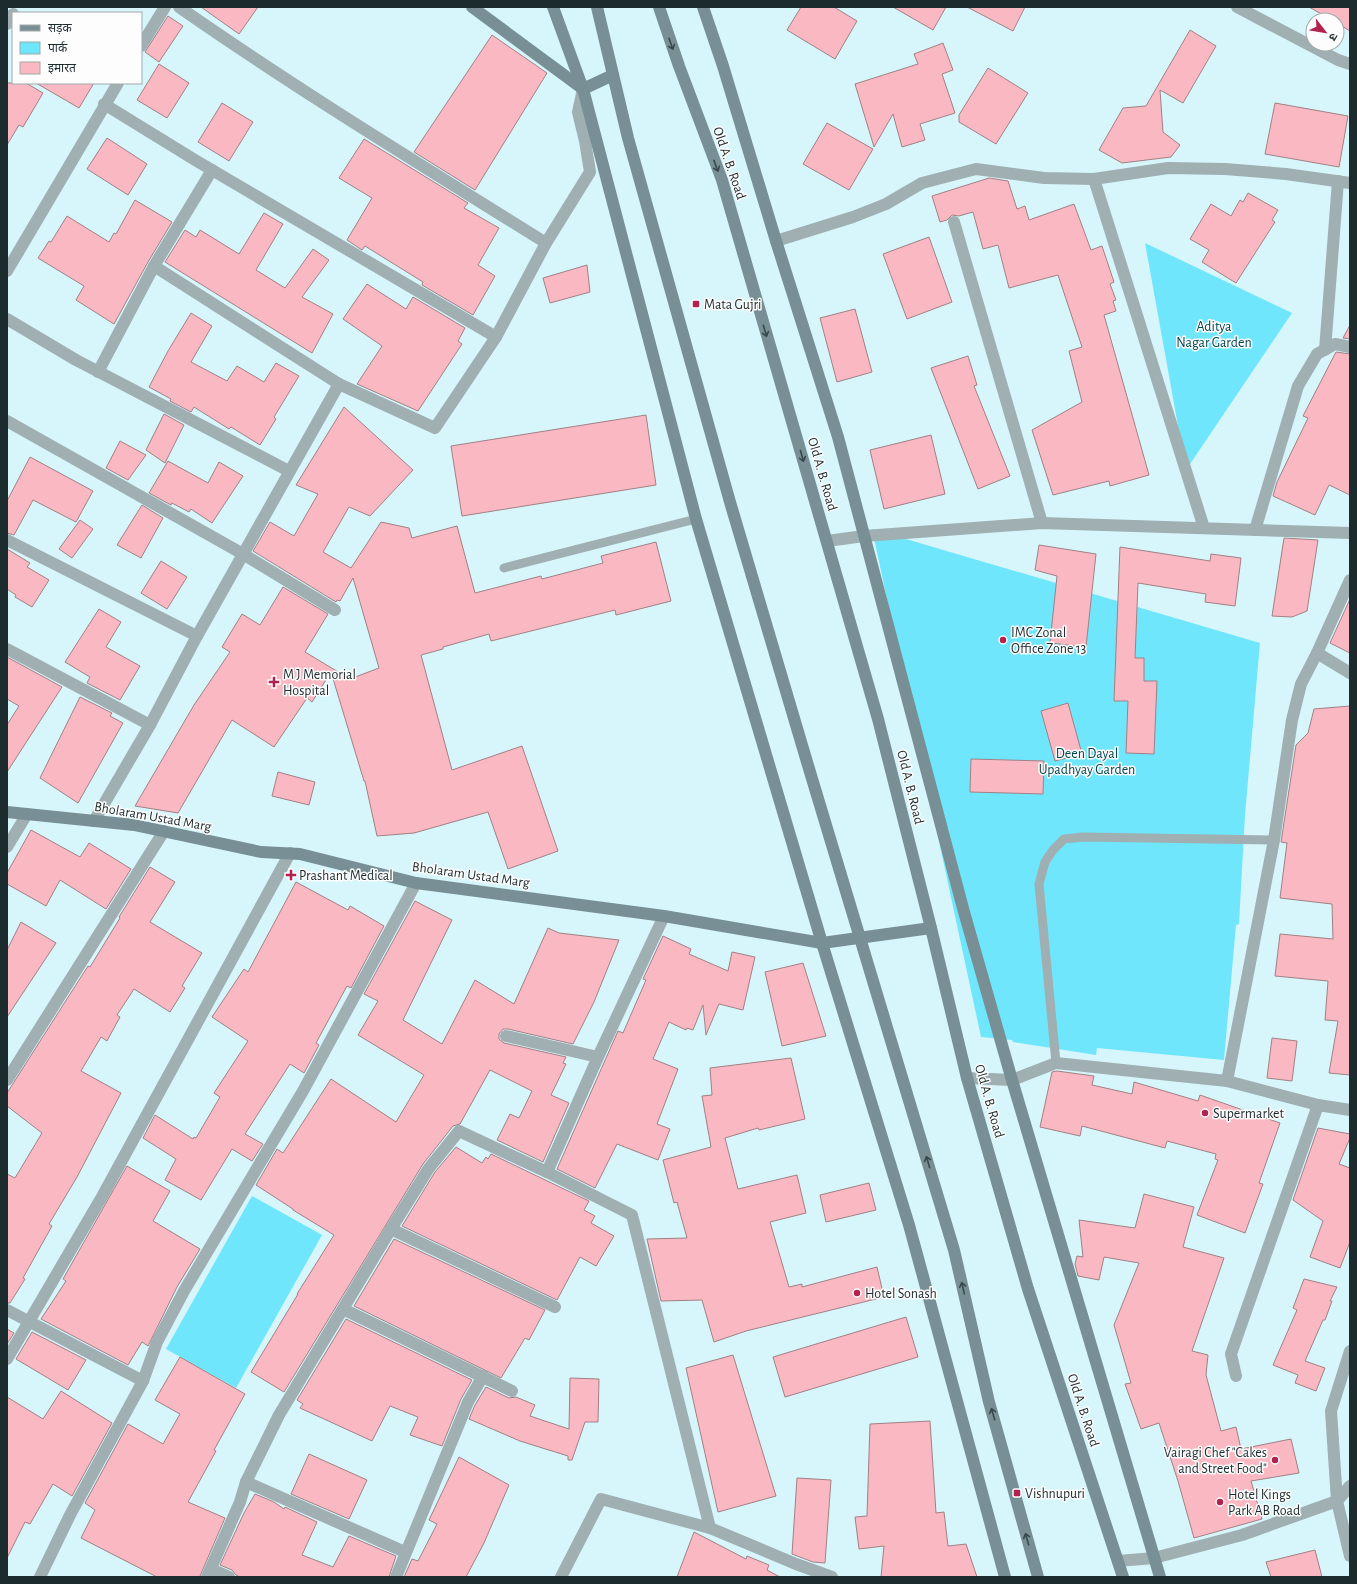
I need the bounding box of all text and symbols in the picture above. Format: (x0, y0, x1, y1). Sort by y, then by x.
legend (12, 12, 142, 84)
north arrow (1305, 12, 1345, 52)
text: सड़क (48, 22, 73, 35)
text: उ (1326, 31, 1340, 43)
one-way arrow (668, 38, 676, 50)
text: पार्क (48, 41, 68, 54)
text: इमारत (48, 62, 77, 75)
street label: Old A. B. Road (710, 125, 748, 201)
one-way arrow (713, 160, 721, 172)
place label: Mata Gujri (704, 298, 762, 312)
marker: Mata Gujri (691, 299, 701, 309)
park label: Aditya Nagar Garden (1176, 320, 1252, 350)
one-way arrow (762, 324, 769, 337)
street label: Old A. B. Road (805, 436, 839, 513)
one-way arrow (799, 449, 806, 462)
place label: IMC Zonal Office Zone 13 (1011, 626, 1087, 656)
marker: IMC Zonal Office Zone 13 (998, 635, 1008, 645)
place label: M J Memorial Hospital (283, 668, 356, 698)
marker: M J Memorial Hospital (268, 676, 280, 688)
park label: Deen Dayal Upadhyay Garden (1039, 747, 1135, 777)
street label: Old A. B. Road (894, 749, 926, 826)
street label: Bholaram Ustad Marg (93, 800, 213, 834)
street label: Bholaram Ustad Marg (411, 860, 531, 890)
place label: Prashant Medical (299, 869, 393, 883)
marker: Prashant Medical (286, 870, 296, 880)
street label: Old A. B. Road (972, 1063, 1006, 1140)
place label: Supermarket (1213, 1107, 1285, 1121)
marker: Supermarket (1200, 1108, 1210, 1118)
one-way arrow (924, 1156, 931, 1169)
one-way arrow (958, 1281, 966, 1294)
place label: Hotel Sonash (865, 1287, 937, 1301)
marker: Hotel Sonash (852, 1288, 862, 1298)
street label: Old A. B. Road (1065, 1372, 1101, 1449)
one-way arrow (988, 1408, 996, 1421)
place label: Vairagi Chef "Cakes and Street Food" (1164, 1446, 1267, 1476)
marker: Vairagi Chef "Cakes and Street Food" (1270, 1455, 1280, 1465)
place label: Vishnupuri (1025, 1487, 1085, 1501)
marker: Vishnupuri (1012, 1488, 1022, 1498)
place label: Hotel Kings Park AB Road (1228, 1488, 1300, 1518)
marker: Hotel Kings Park AB Road (1215, 1497, 1225, 1507)
one-way arrow (1023, 1533, 1031, 1546)

